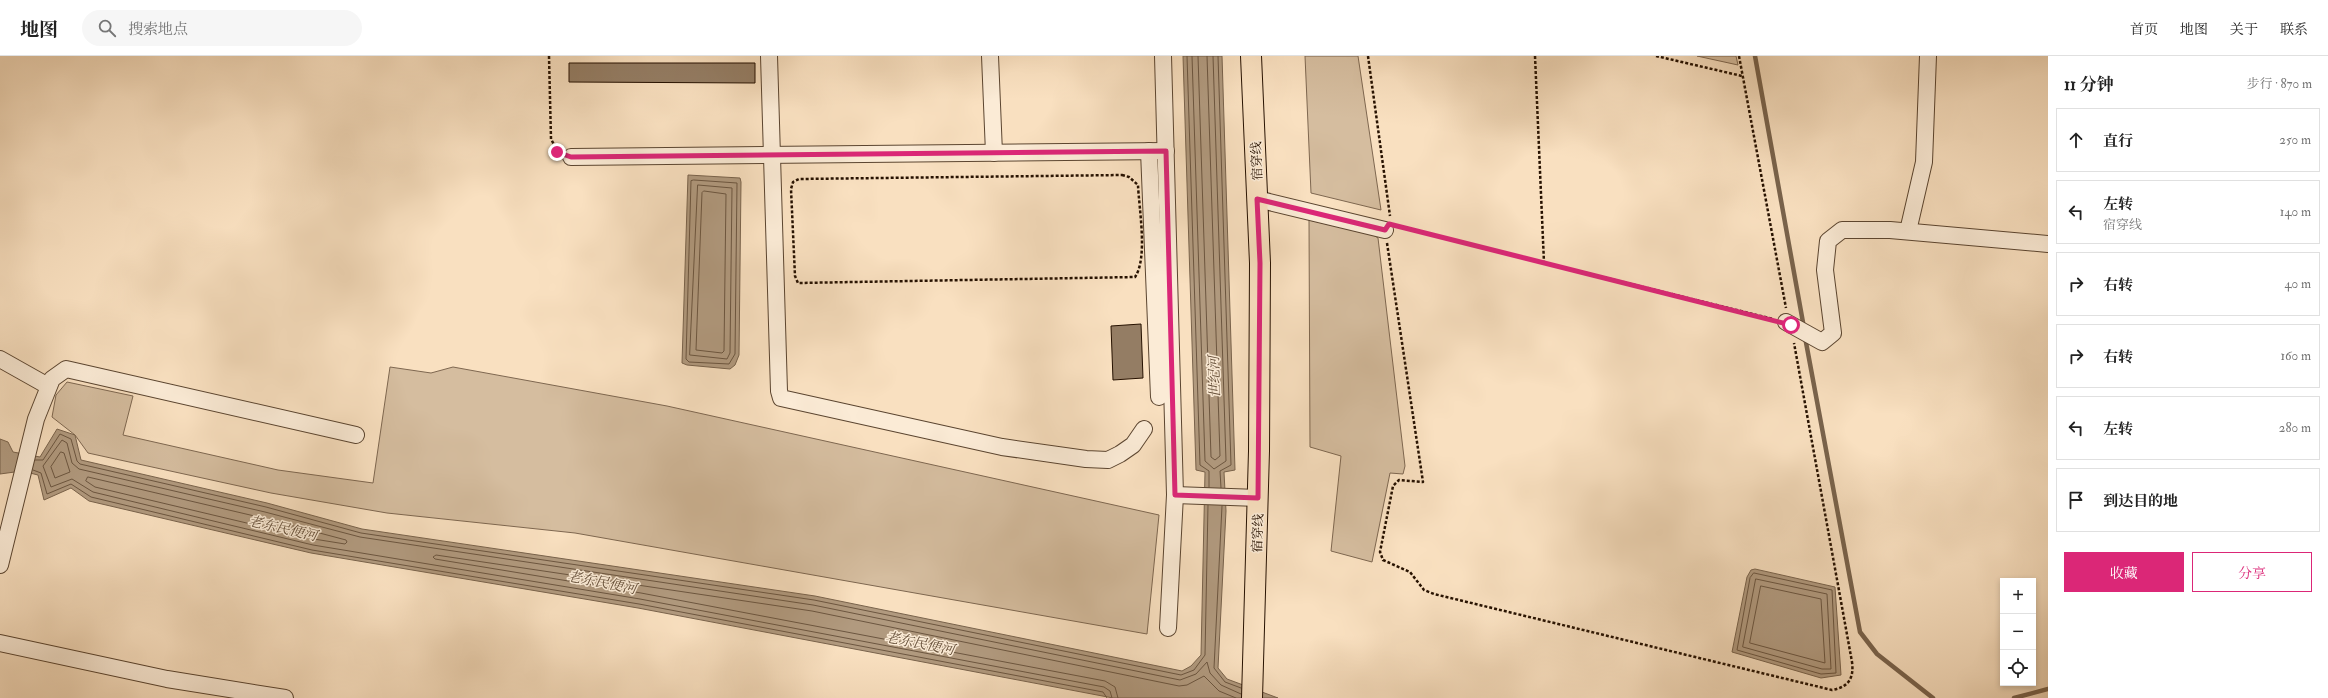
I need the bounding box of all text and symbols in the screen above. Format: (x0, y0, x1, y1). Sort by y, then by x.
search box (82, 10, 362, 46)
icon: search (96, 17, 118, 39)
text: 地图 (20, 18, 58, 42)
text: 搜索地点 (128, 20, 188, 39)
text: 首页 (2130, 21, 2158, 38)
text: 地图 (2180, 21, 2208, 38)
text: 关于 (2230, 21, 2258, 38)
text: 联系 (2280, 21, 2308, 38)
text: 11 分钟 (2064, 74, 2114, 95)
text: 步行 · 870 m (2246, 76, 2312, 92)
icon: ahead (2065, 129, 2087, 151)
text: 直行 (2103, 132, 2133, 151)
text: 250 m (2279, 132, 2311, 148)
street label: 宿穿线 (1248, 141, 1266, 181)
route end (548, 143, 566, 161)
text: 左转 (2103, 195, 2133, 214)
icon: left (2065, 201, 2087, 223)
text: 140 m (2280, 204, 2311, 220)
text: 宿穿线 (2103, 217, 2142, 233)
icon: right (2065, 273, 2087, 295)
text: 右转 (2103, 276, 2133, 295)
text: 40 m (2285, 276, 2311, 292)
route start (1782, 316, 1800, 334)
icon: right (2065, 345, 2087, 367)
text: 右转 (2103, 348, 2133, 367)
text: 160 m (2280, 348, 2311, 364)
water label: 世纪河 (1205, 353, 1224, 398)
icon: left (2065, 417, 2087, 439)
text: 左转 (2103, 420, 2133, 439)
text: 280 m (2279, 420, 2311, 436)
icon: arrive (2065, 489, 2087, 511)
text: 到达目的地 (2103, 492, 2178, 511)
water label: 老东民便河 (247, 512, 322, 545)
street label: 宿穿线 (1249, 513, 1267, 553)
button: 收藏 (2064, 552, 2184, 592)
button: 分享 (2192, 552, 2312, 592)
water label: 老东民便河 (566, 567, 641, 598)
map controls (2000, 578, 2036, 686)
button: + (2000, 578, 2036, 614)
button: − (2000, 614, 2036, 650)
water label: 老东民便河 (884, 628, 959, 659)
button: locate (2000, 650, 2036, 686)

